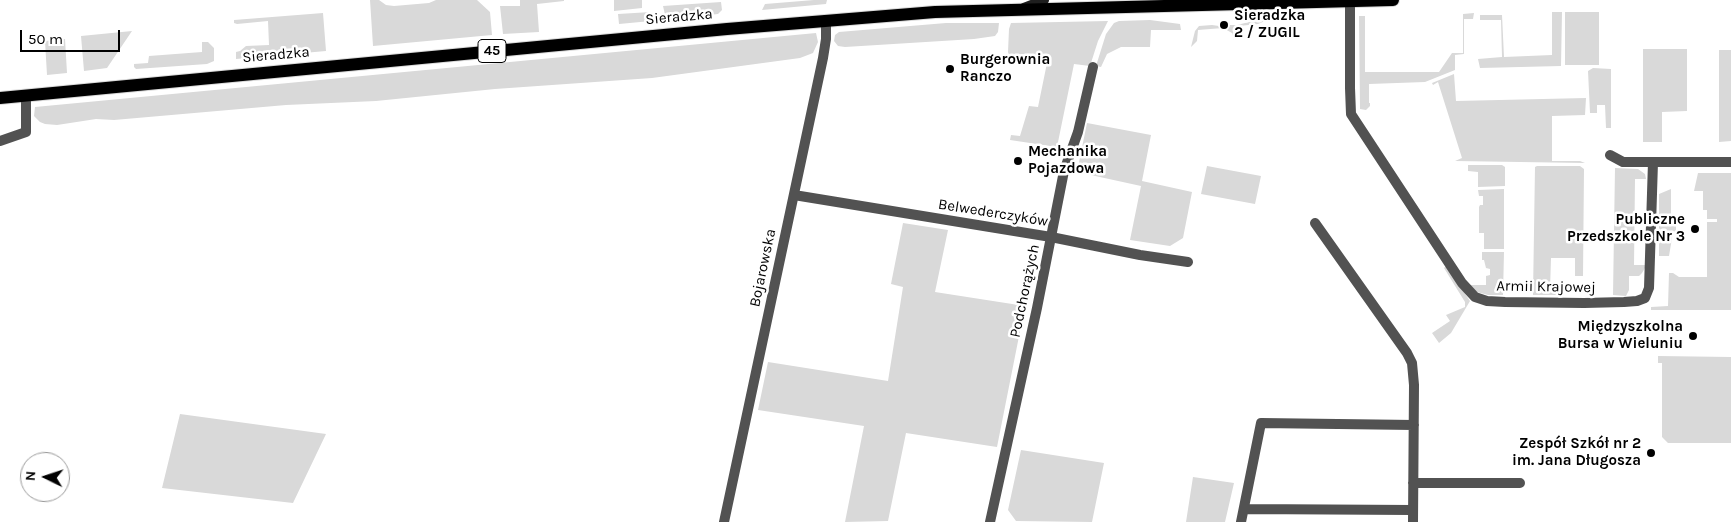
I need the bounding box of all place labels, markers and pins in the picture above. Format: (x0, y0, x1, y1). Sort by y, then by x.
place label: Sieradzka 2 / ZUGIL (1234, 7, 1305, 42)
marker: Sieradzka 2 / ZUGIL (1218, 19, 1230, 31)
place label: Burgerownia Ranczo (960, 51, 1050, 86)
marker: Burgerownia Ranczo (944, 63, 956, 75)
place label: Mechanika Pojazdowa (1028, 143, 1107, 178)
marker: Mechanika Pojazdowa (1012, 155, 1024, 167)
place label: Publiczne Przedszkole Nr 3 (1567, 211, 1685, 246)
marker: Publiczne Przedszkole Nr 3 (1689, 223, 1701, 235)
place label: Międzyszkolna Bursa w Wieluniu (1558, 318, 1683, 353)
marker: Międzyszkolna Bursa w Wieluniu (1687, 330, 1699, 342)
place label: Zespół Szkół nr 2 im. Jana Długosza (1512, 435, 1641, 470)
marker: Zespół Szkół nr 2 im. Jana Długosza (1645, 447, 1657, 459)

